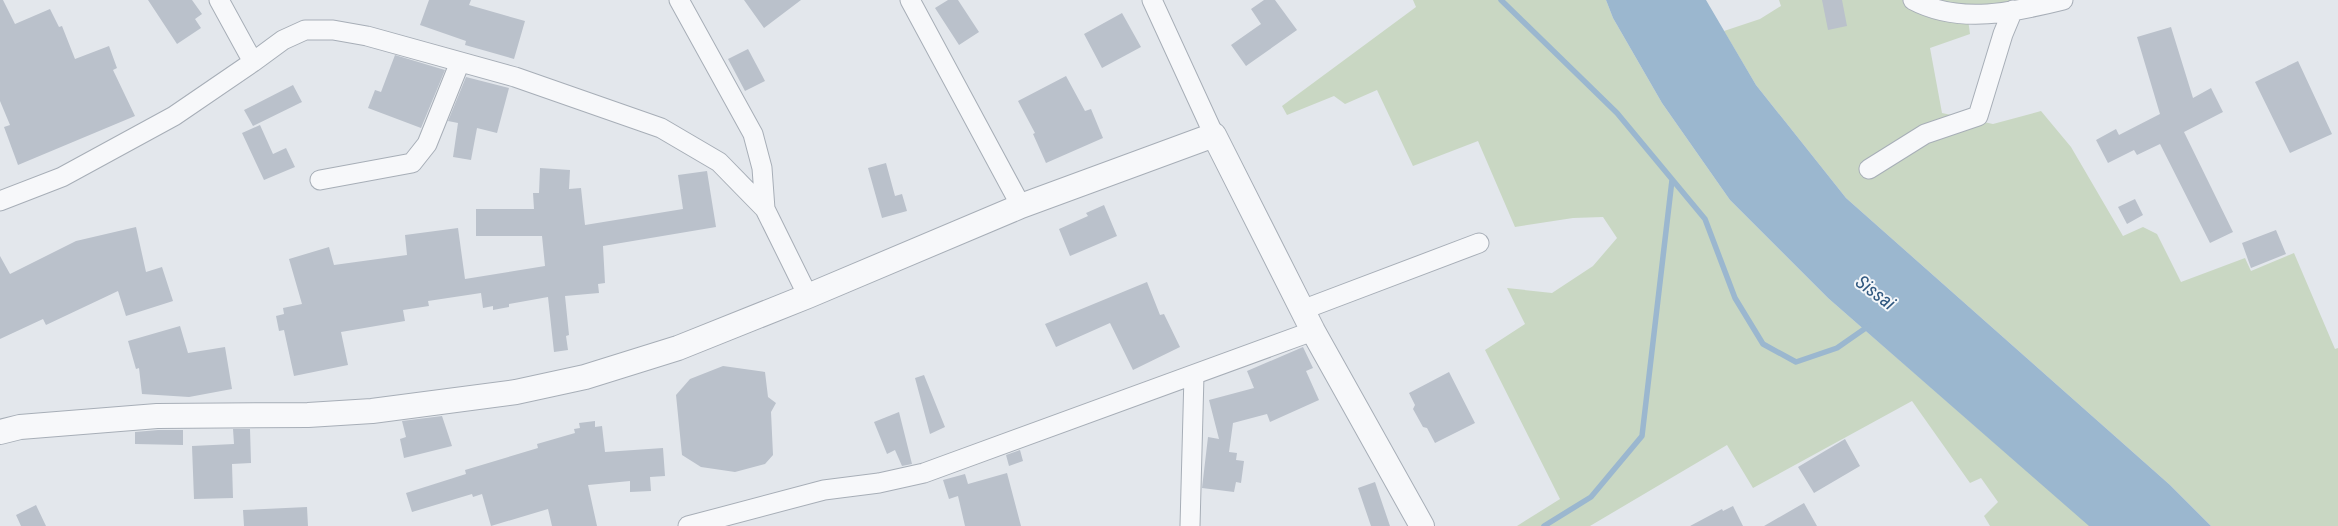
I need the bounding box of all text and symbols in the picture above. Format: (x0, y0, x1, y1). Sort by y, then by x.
water label: Sissai (1851, 270, 1901, 315)

